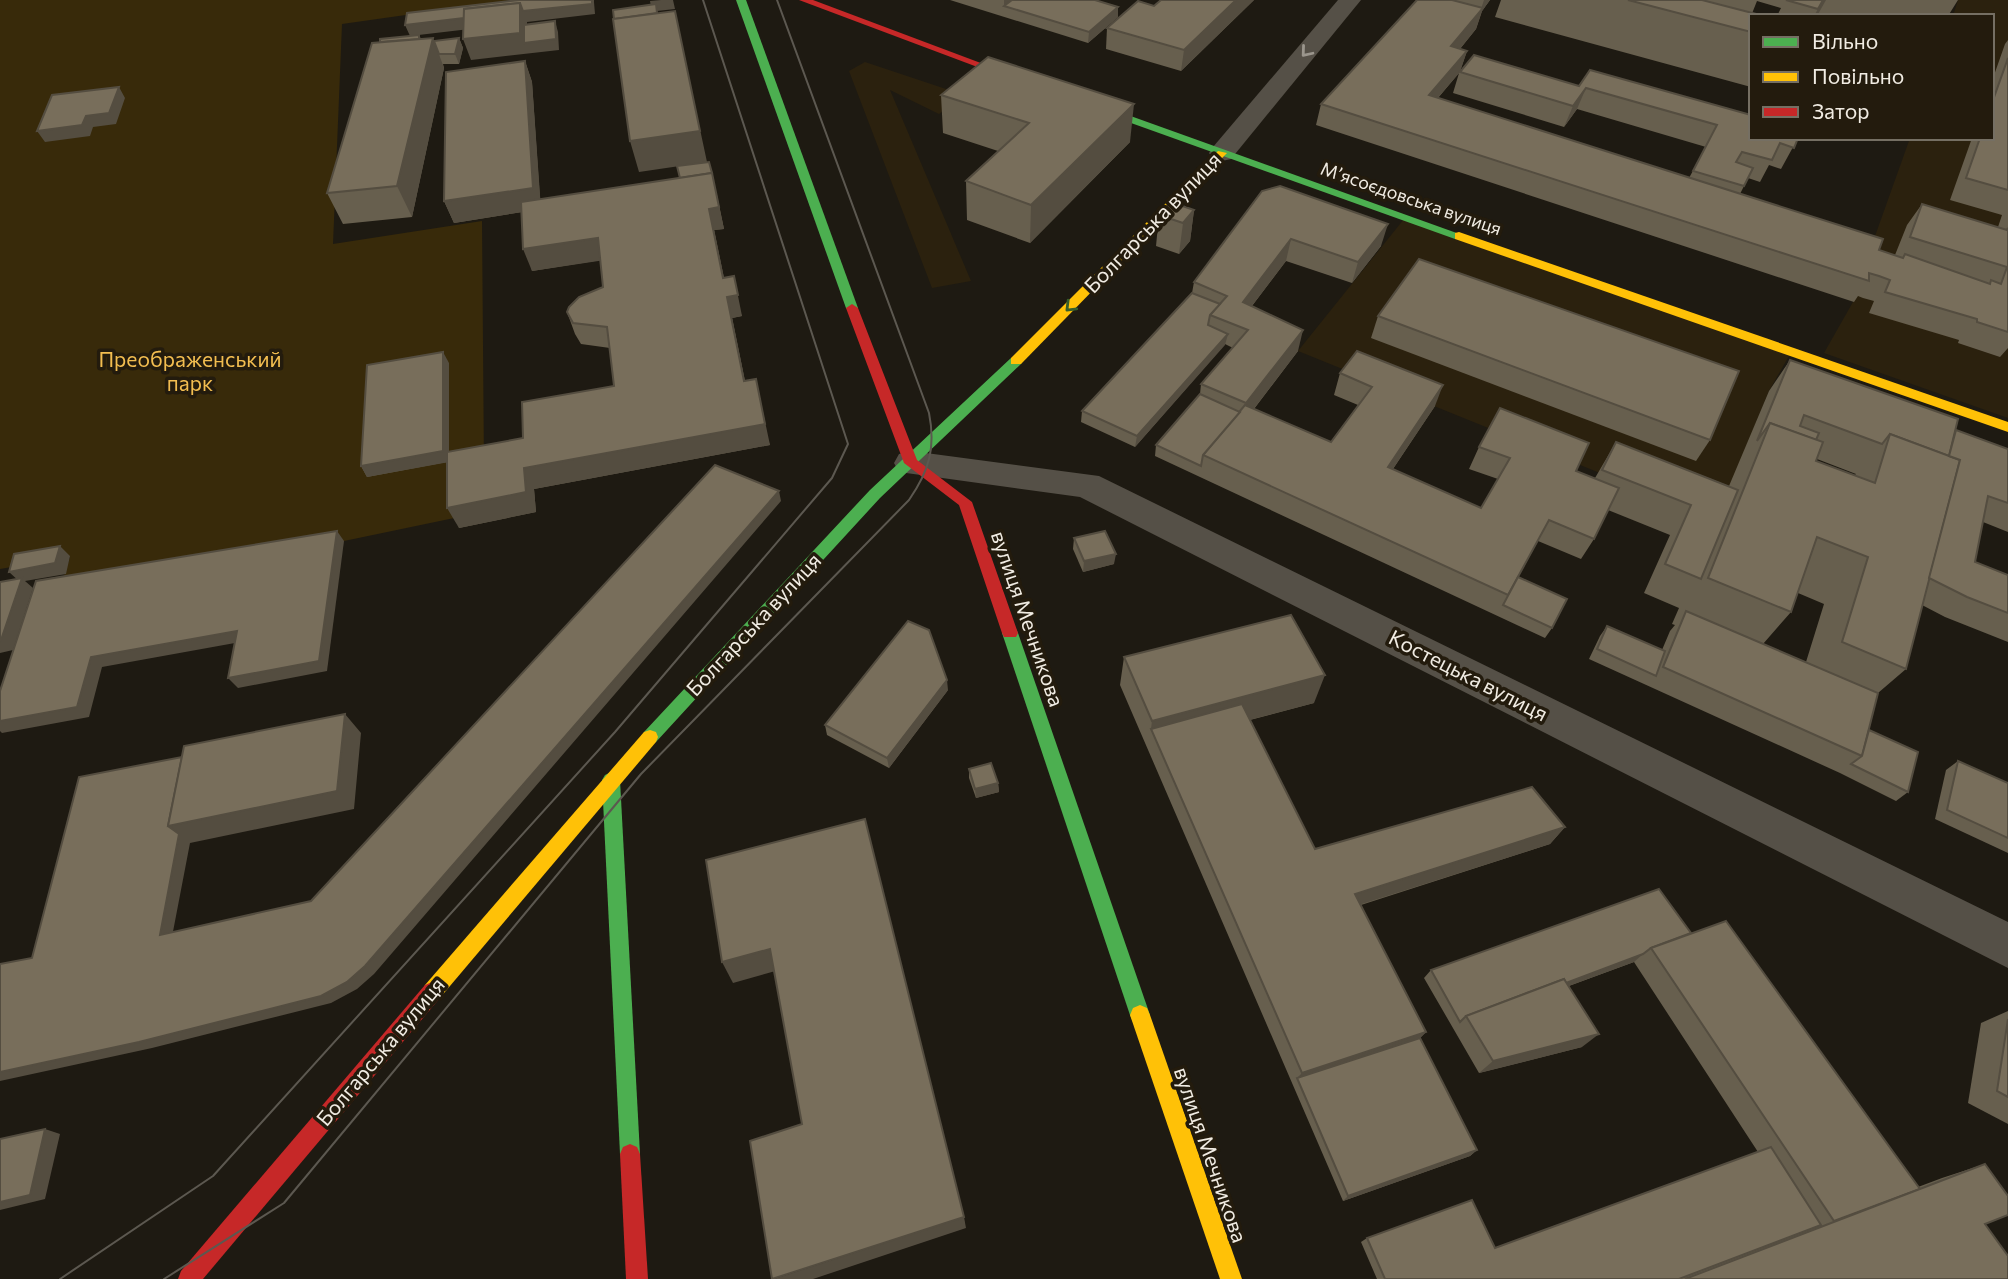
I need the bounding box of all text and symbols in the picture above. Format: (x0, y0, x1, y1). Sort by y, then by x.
legend (1749, 14, 1994, 140)
text: Вільно (1812, 28, 1878, 53)
one-way arrow (1302, 44, 1314, 57)
text: Повільно (1812, 63, 1904, 88)
text: Затор (1812, 98, 1869, 123)
street label: Болгарська вулиця (1078, 146, 1226, 298)
street label: Мʼясоєдовська вулиця (1318, 157, 1505, 239)
one-way arrow (1066, 298, 1079, 311)
park label: Преображенський парк (98, 346, 282, 395)
street label: вулиця Мечникова (987, 527, 1070, 710)
street label: Болгарська вулиця (680, 547, 825, 701)
street label: Костецька вулиця (1385, 624, 1552, 726)
street label: Болгарська вулиця (310, 972, 449, 1130)
street label: вулиця Мечникова (1170, 1063, 1253, 1246)

